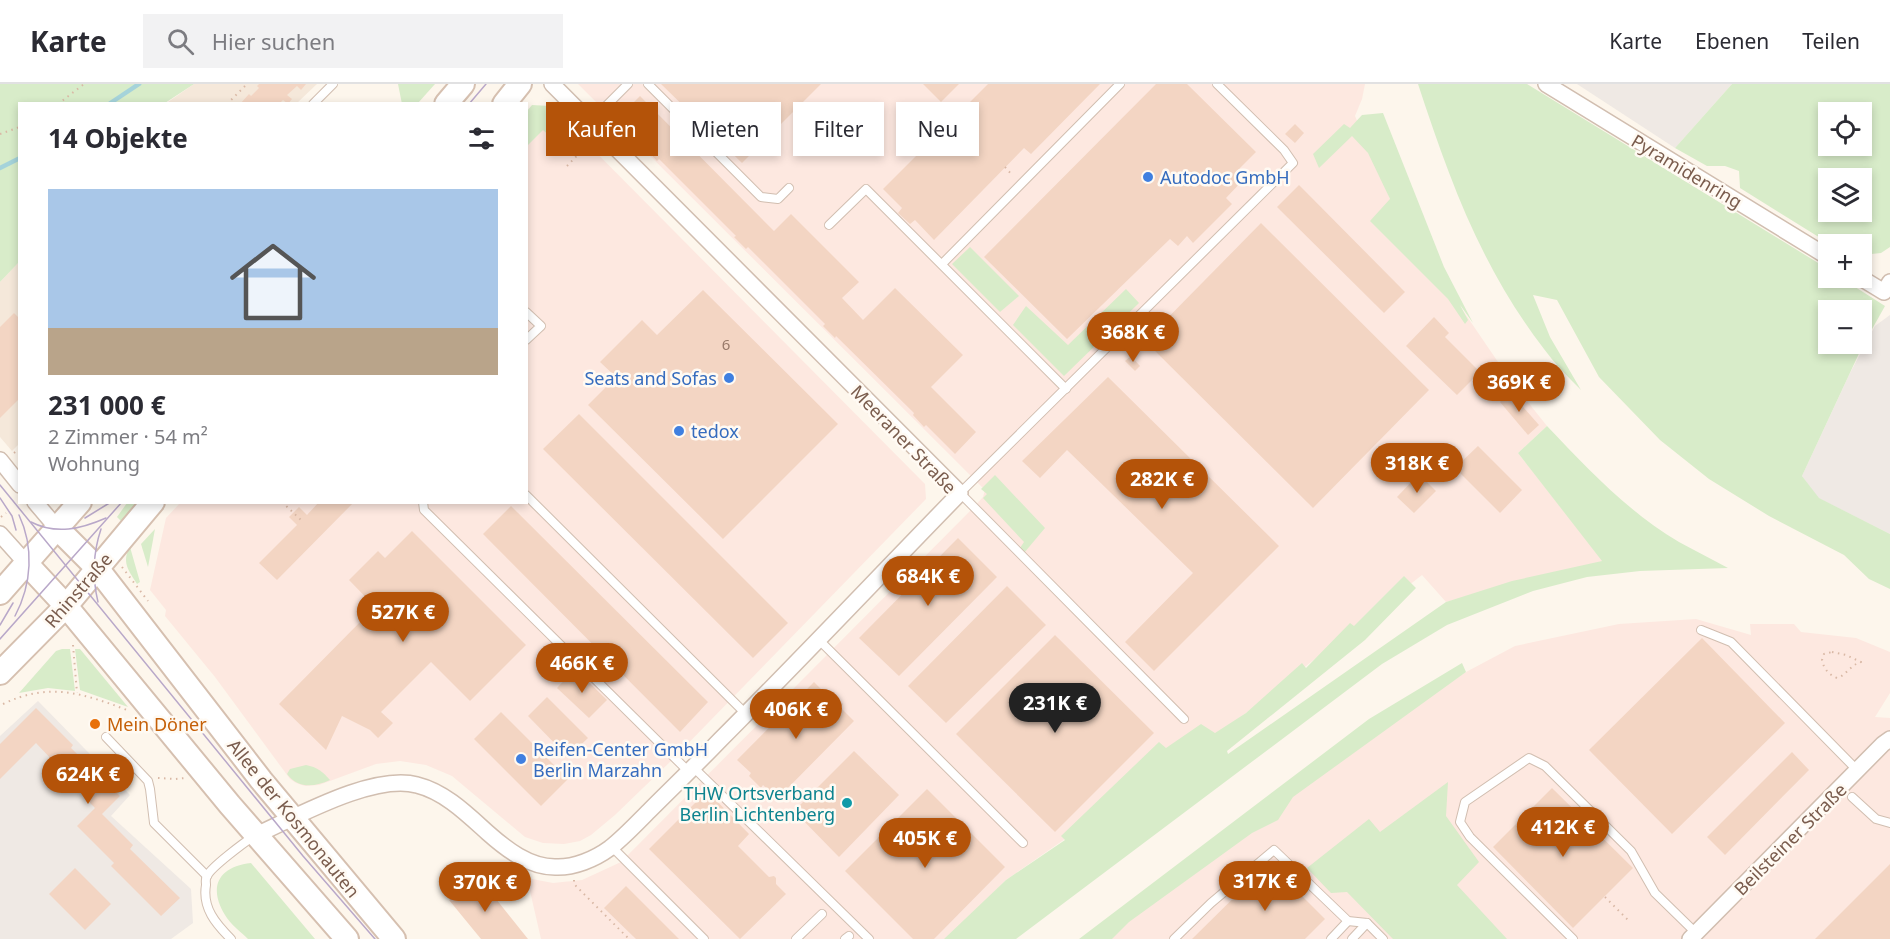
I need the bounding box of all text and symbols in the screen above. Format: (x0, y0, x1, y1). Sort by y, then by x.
search box (143, 14, 563, 68)
text: Karte (30, 22, 107, 60)
icon: search (164, 25, 197, 58)
text: Hier suchen (212, 26, 335, 56)
text: Karte (1609, 27, 1662, 55)
text: Ebenen (1695, 27, 1769, 55)
text: Teilen (1802, 27, 1860, 55)
chip: Kaufen (546, 102, 658, 156)
chip: Mieten (670, 102, 781, 156)
chip: Filter (793, 102, 884, 156)
chip: Neu (896, 102, 979, 156)
map controls (1818, 102, 1872, 354)
button: locate (1818, 102, 1872, 156)
text: 14 Objekte (48, 120, 188, 156)
icon: filters (465, 122, 498, 155)
street label: Pyramidenring (1627, 128, 1747, 214)
place label: Autodoc GmbH (1160, 165, 1290, 189)
button: layers (1818, 168, 1872, 222)
marker: Autodoc GmbH (1141, 170, 1155, 184)
icon: home (219, 228, 327, 336)
button: + (1818, 234, 1872, 288)
button: − (1818, 300, 1872, 354)
pin: 368K € (1084, 312, 1182, 363)
text: 368K € (1101, 318, 1165, 345)
house number: 6 (722, 334, 730, 354)
pin: 369K € (1470, 362, 1568, 413)
place label: Seats and Sofas (584, 366, 717, 390)
text: 369K € (1487, 368, 1551, 395)
marker: Seats and Sofas (722, 371, 736, 385)
street label: Meeraner Straße (846, 379, 962, 499)
text: 231 000 € (48, 387, 166, 423)
place label: tedox (691, 419, 739, 443)
text: 2 Zimmer · 54 m² (48, 423, 208, 450)
marker: tedox (672, 424, 686, 438)
pin: 318K € (1368, 443, 1466, 494)
text: 318K € (1385, 449, 1449, 476)
text: Wohnung (48, 450, 140, 477)
pin: 282K € (1113, 459, 1211, 510)
text: 282K € (1130, 465, 1194, 492)
street label: Rhinstraße (39, 547, 117, 633)
pin: 684K € (879, 556, 977, 607)
text: 684K € (896, 562, 960, 589)
pin: 527K € (354, 592, 452, 643)
text: 527K € (371, 598, 435, 625)
pin: 466K € (533, 643, 631, 694)
text: 466K € (550, 649, 614, 676)
pin: 231K € (1006, 683, 1104, 734)
pin: 406K € (747, 689, 845, 740)
text: 231K € (1023, 689, 1087, 716)
text: 406K € (764, 695, 828, 722)
place label: Mein Döner (107, 712, 207, 736)
marker: Mein Döner (88, 717, 102, 731)
street label: Allee der Kosmonauten (222, 734, 366, 902)
place label: Reifen-Center GmbH Berlin Marzahn (533, 737, 708, 782)
marker: Reifen-Center GmbH Berlin Marzahn (514, 752, 528, 766)
pin: 624K € (39, 754, 137, 805)
text: 624K € (56, 760, 120, 787)
street label: Beilsteiner Straße (1729, 778, 1851, 900)
place label: THW Ortsverband Berlin Lichtenberg (679, 781, 835, 826)
marker: THW Ortsverband Berlin Lichtenberg (840, 796, 854, 810)
pin: 412K € (1514, 807, 1612, 858)
text: 412K € (1531, 813, 1595, 840)
pin: 405K € (876, 818, 974, 869)
text: 405K € (893, 824, 957, 851)
pin: 317K € (1216, 861, 1314, 912)
pin: 370K € (436, 862, 534, 913)
text: 317K € (1233, 867, 1297, 894)
text: 370K € (453, 868, 517, 895)

